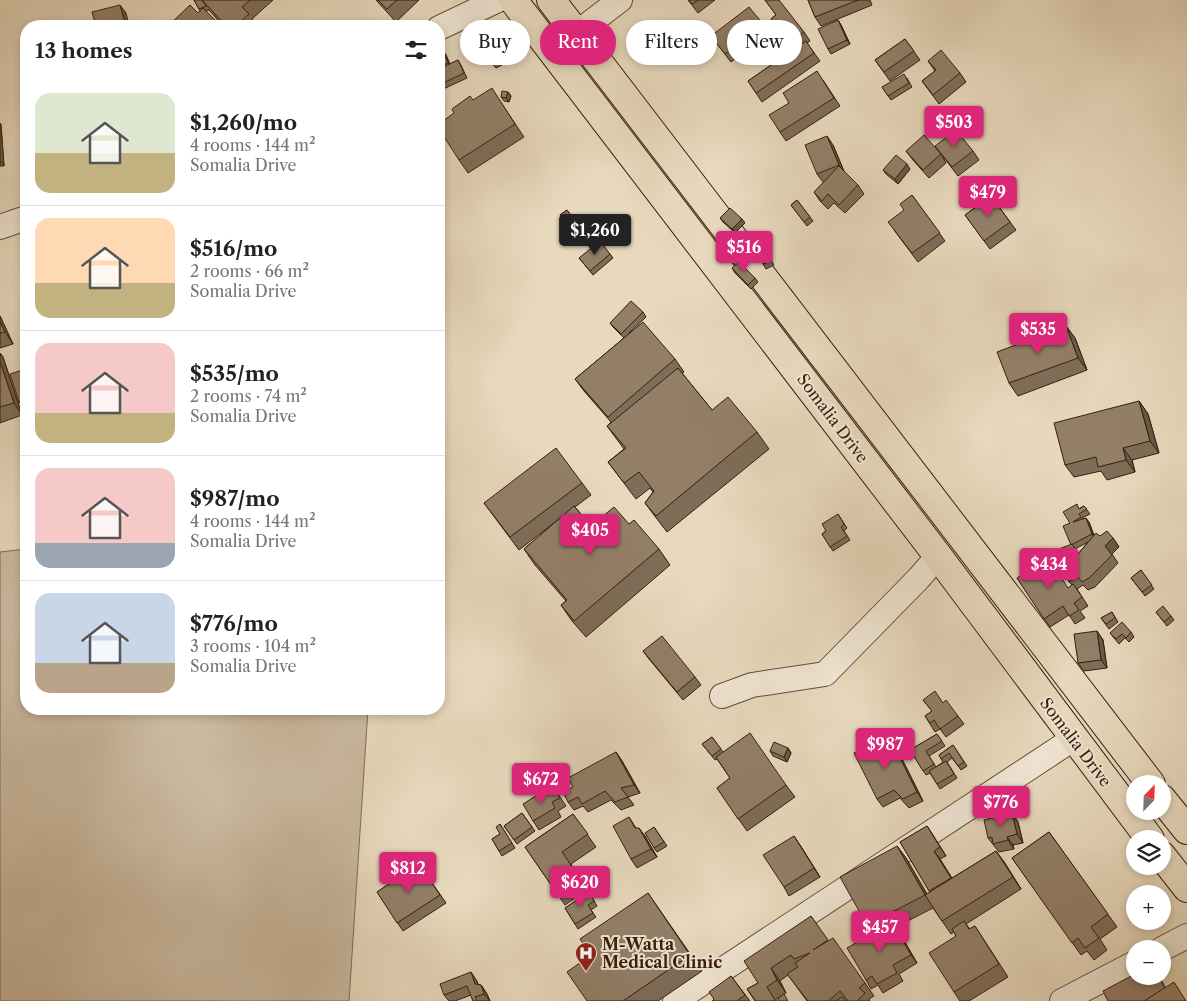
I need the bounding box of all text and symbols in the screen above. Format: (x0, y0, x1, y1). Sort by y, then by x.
chip: Buy (460, 20, 530, 65)
chip: Rent (540, 20, 616, 65)
chip: Filters (626, 20, 717, 65)
chip: New (727, 20, 802, 65)
icon: filters (402, 36, 430, 64)
text: 13 homes (35, 38, 133, 63)
pin: $503 (924, 106, 984, 148)
text: $1,260/mo (190, 110, 297, 135)
text: $503 (935, 112, 973, 132)
icon: home (75, 113, 135, 173)
text: 4 rooms · 144 m² (190, 135, 315, 155)
text: Somalia Drive (190, 155, 296, 175)
pin: $479 (958, 176, 1018, 218)
text: $479 (970, 182, 1006, 202)
pin: $1,260 (554, 214, 636, 256)
text: $1,260 (570, 220, 620, 240)
pin: $516 (714, 230, 774, 273)
text: $516/mo (190, 236, 277, 261)
text: $516 (727, 237, 761, 257)
icon: home (75, 238, 135, 298)
text: 2 rooms · 66 m² (190, 261, 309, 281)
text: Somalia Drive (190, 281, 296, 301)
pin: $535 (1008, 312, 1068, 355)
text: $535 (1020, 319, 1056, 339)
text: $535/mo (190, 361, 279, 386)
icon: home (75, 363, 135, 423)
street label: Somalia Drive (793, 369, 873, 467)
text: 2 rooms · 74 m² (190, 386, 307, 406)
text: Somalia Drive (190, 406, 296, 426)
text: $987/mo (190, 486, 280, 511)
icon: home (75, 488, 135, 548)
text: 4 rooms · 144 m² (190, 511, 315, 531)
pin: $405 (560, 514, 620, 556)
text: $405 (571, 520, 609, 540)
text: Somalia Drive (190, 531, 296, 551)
pin: $434 (1019, 548, 1079, 590)
text: $434 (1031, 554, 1067, 574)
text: $776/mo (190, 611, 278, 636)
icon: home (75, 613, 135, 673)
text: 3 rooms · 104 m² (190, 636, 316, 656)
text: Somalia Drive (190, 656, 296, 676)
street label: Somalia Drive (1036, 693, 1116, 791)
pin: $987 (855, 728, 915, 770)
text: $987 (867, 734, 903, 754)
pin: $672 (511, 762, 571, 805)
text: $672 (523, 769, 559, 789)
north arrow (1126, 775, 1171, 820)
map controls (1126, 775, 1171, 985)
pin: $776 (971, 786, 1031, 828)
text: $776 (984, 792, 1018, 812)
button: layers (1126, 830, 1171, 875)
pin: $812 (378, 852, 438, 894)
text: $812 (390, 858, 426, 878)
pin: $620 (550, 866, 610, 908)
text: $620 (561, 872, 599, 892)
button: + (1126, 885, 1171, 930)
pin: $457 (850, 910, 910, 953)
text: $457 (862, 917, 898, 937)
place label: M-Watta Medical Clinic (602, 934, 722, 972)
button: − (1126, 940, 1171, 985)
hospital icon: M-Watta Medical Clinic (574, 941, 598, 972)

